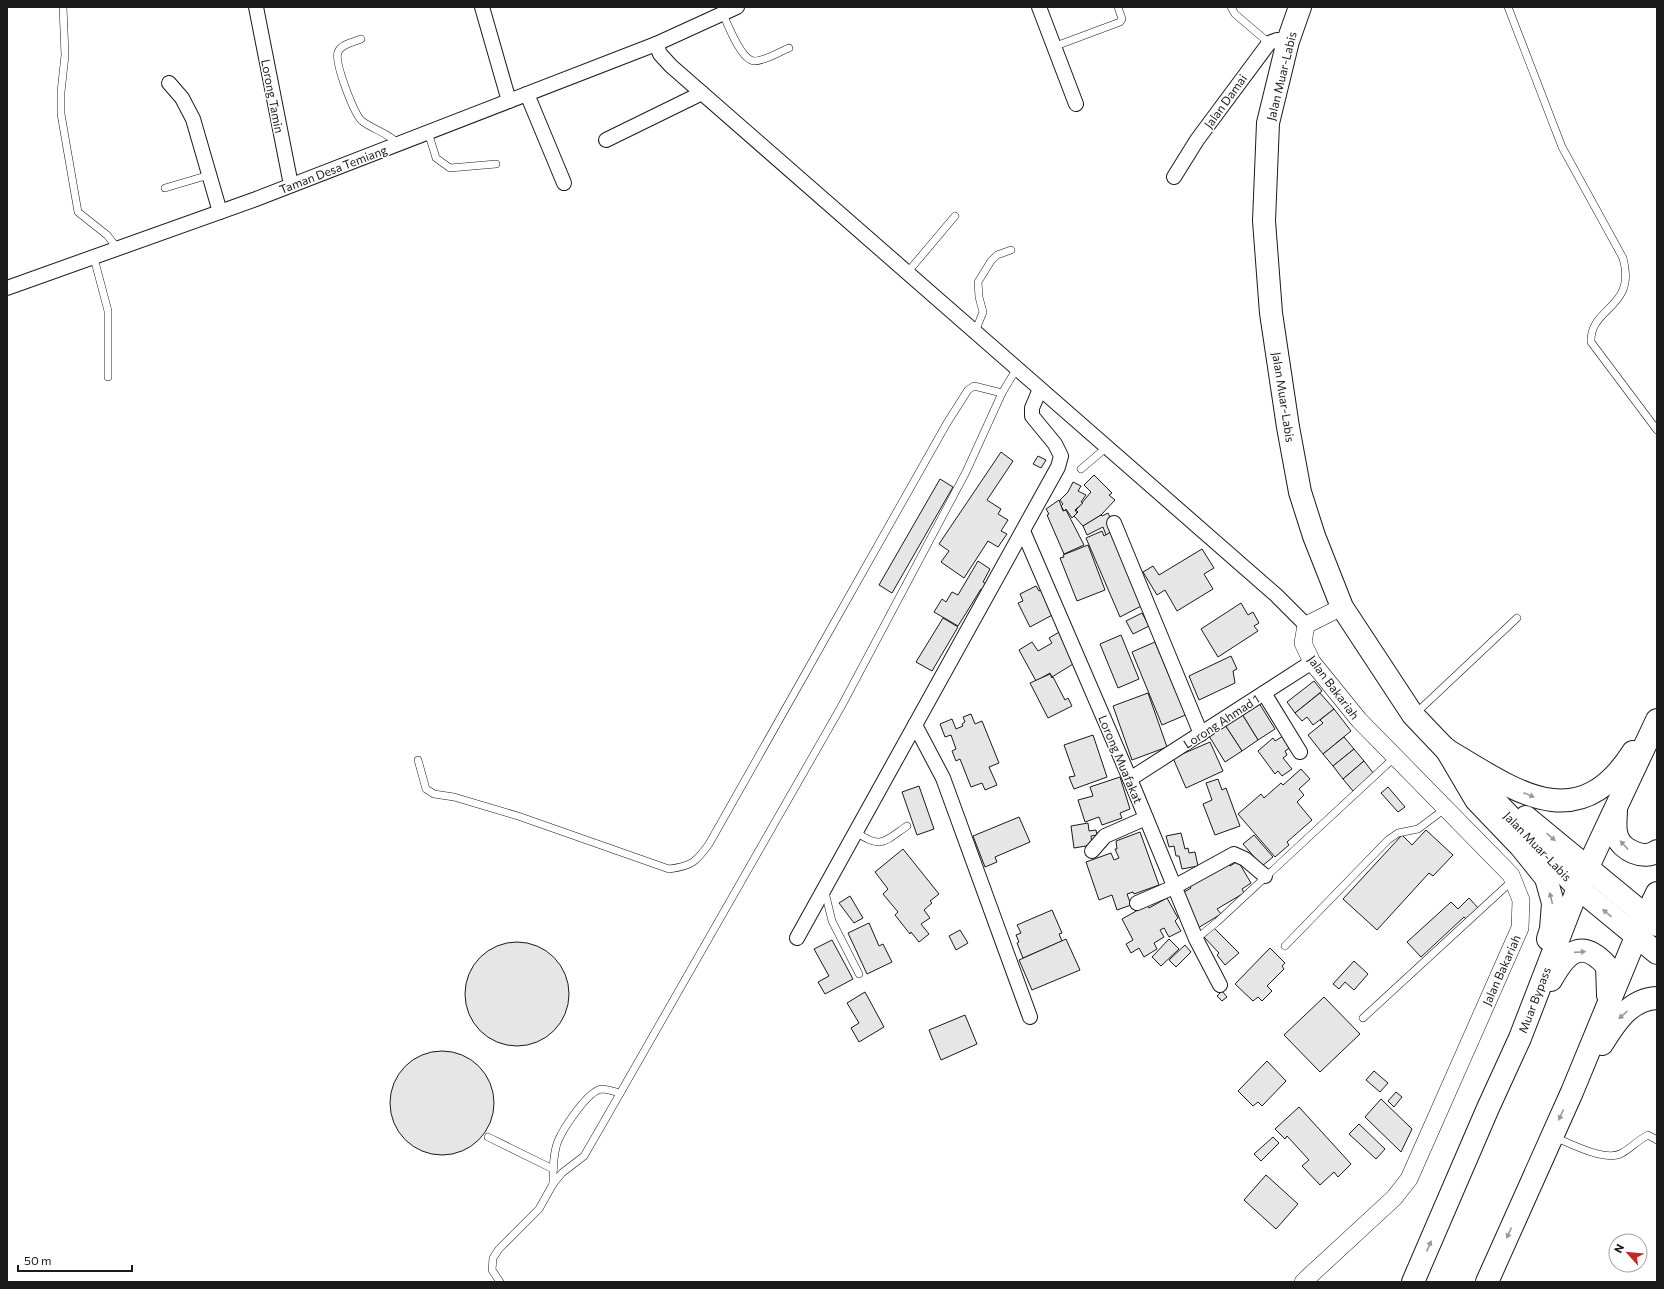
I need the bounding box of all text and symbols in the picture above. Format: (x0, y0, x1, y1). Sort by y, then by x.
street label: Jalan Muar-Labis (1263, 30, 1300, 122)
street label: Lorong Tamin (259, 58, 287, 134)
street label: Jalan Damai (1201, 71, 1250, 131)
street label: Taman Desa Temiang (277, 142, 389, 196)
street label: Jalan Muar-Labis (1269, 351, 1298, 443)
street label: Jalan Bakariah (1305, 652, 1362, 722)
street label: Lorong Ahmad 1 (1180, 691, 1262, 751)
street label: Lorong Muafakat (1096, 713, 1146, 805)
one-way arrow (1523, 792, 1534, 798)
street label: Jalan Muar-Labis (1501, 808, 1575, 884)
one-way arrow (1546, 833, 1556, 842)
one-way arrow (1619, 840, 1628, 850)
one-way arrow (1548, 892, 1554, 904)
one-way arrow (1602, 908, 1612, 917)
street label: Jalan Bakariah (1479, 932, 1524, 1008)
one-way arrow (1574, 948, 1586, 955)
street label: Muar Bypass (1515, 965, 1553, 1035)
one-way arrow (1618, 1010, 1628, 1019)
one-way arrow (1558, 1109, 1564, 1121)
one-way arrow (1506, 1228, 1512, 1239)
north arrow (1608, 1233, 1648, 1273)
one-way arrow (1426, 1240, 1432, 1252)
text: N (1611, 1242, 1626, 1255)
scale bar (18, 1247, 132, 1273)
text: 50 m (24, 1253, 52, 1267)

